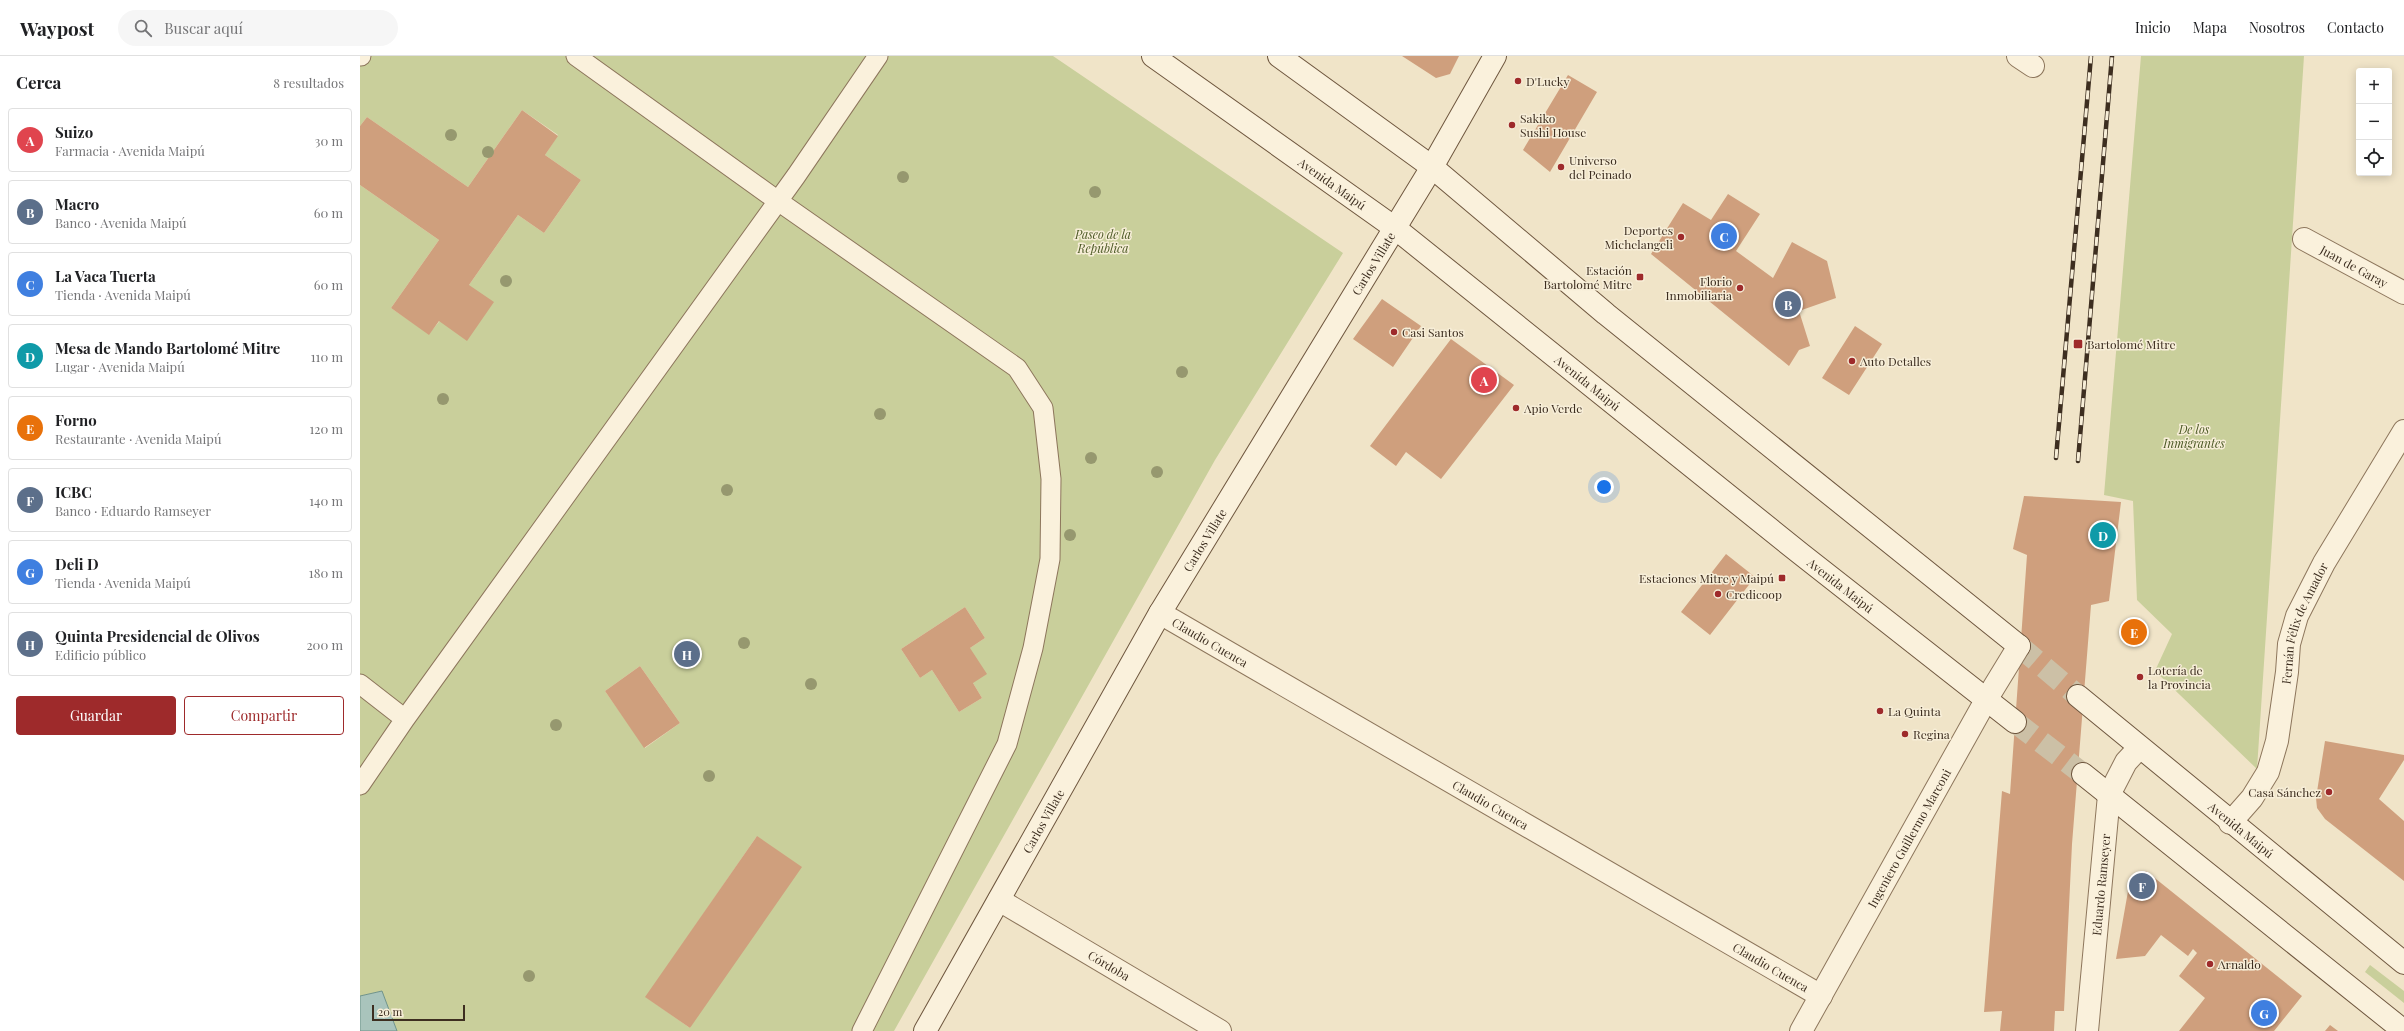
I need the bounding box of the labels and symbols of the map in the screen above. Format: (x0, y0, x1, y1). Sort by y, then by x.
place label: D'Lucky (1526, 73, 1569, 89)
marker: D'Lucky (1513, 76, 1523, 86)
place label: Sakiko Sushi House (1520, 110, 1586, 140)
marker: Sakiko Sushi House (1507, 120, 1517, 130)
place label: Universo del Peinado (1569, 152, 1632, 182)
street label: Avenida Maipú (1294, 153, 1370, 213)
marker: Universo del Peinado (1556, 162, 1566, 172)
pin: C (1711, 221, 1737, 251)
place label: Deportes Michelangeli (1604, 222, 1673, 252)
park label: Paseo de la República (1074, 226, 1131, 256)
street label: Carlos Villate (1348, 229, 1399, 298)
marker: Deportes Michelangeli (1676, 232, 1686, 242)
street label: Juan de Garay (2317, 241, 2391, 291)
place label: Estación Bartolomé Mitre (1544, 262, 1632, 292)
marker: Estación Bartolomé Mitre (1635, 272, 1645, 282)
place label: Florio Inmobiliaria (1666, 273, 1732, 303)
marker: Florio Inmobiliaria (1735, 283, 1745, 293)
pin: B (1775, 289, 1801, 319)
place label: Casi Santos (1402, 324, 1464, 340)
marker: Casi Santos (1389, 327, 1399, 337)
place label: Bartolomé Mitre (2087, 336, 2176, 352)
marker: Bartolomé Mitre (2072, 338, 2084, 350)
street label: Avenida Maipú (1551, 351, 1624, 414)
place label: Auto Detalles (1859, 353, 1931, 369)
marker: Auto Detalles (1847, 356, 1857, 366)
pin: A (1471, 365, 1497, 395)
place label: Apio Verde (1523, 400, 1582, 416)
marker: Apio Verde (1511, 403, 1521, 413)
park label: De los Inmigrantes (2162, 421, 2225, 451)
your location (1594, 477, 1614, 497)
street label: Carlos Villate (1179, 505, 1230, 575)
pin: D (2090, 520, 2116, 550)
street label: Avenida Maipú (1804, 554, 1877, 616)
street label: Fernán Félix de Amador (2277, 559, 2331, 685)
place label: Estaciones Mitre y Maipú (1639, 570, 1774, 586)
marker: Estaciones Mitre y Maipú (1777, 573, 1787, 583)
place label: Credicoop (1726, 586, 1782, 602)
marker: Credicoop (1713, 589, 1723, 599)
street label: Claudio Cuenca (1169, 614, 1251, 670)
pin: E (2121, 617, 2147, 647)
pin: H (674, 639, 700, 669)
place label: Lotería de la Provincia (2148, 662, 2211, 692)
marker: Lotería de la Provincia (2135, 672, 2145, 682)
place label: La Quinta (1888, 703, 1941, 719)
marker: La Quinta (1875, 706, 1885, 716)
place label: Regina (1913, 726, 1950, 742)
marker: Regina (1900, 729, 1910, 739)
street label: Ingeniero Guillermo Marconi (1864, 765, 1954, 910)
street label: Claudio Cuenca (1450, 776, 1531, 833)
place label: Casa Sánchez (2248, 784, 2321, 800)
street label: Carlos Villate (1019, 786, 1068, 856)
marker: Casa Sánchez (2324, 787, 2334, 797)
street label: Avenida Maipú (2205, 798, 2277, 861)
street label: Eduardo Ramseyer (2088, 832, 2113, 936)
pin: F (2129, 871, 2155, 901)
street label: Claudio Cuenca (1730, 939, 1812, 995)
street label: Córdoba (1085, 947, 1133, 984)
place label: Arnaldo (2217, 956, 2261, 972)
marker: Arnaldo (2205, 959, 2215, 969)
pin: G (2251, 998, 2277, 1028)
scale bar (372, 1003, 465, 1022)

